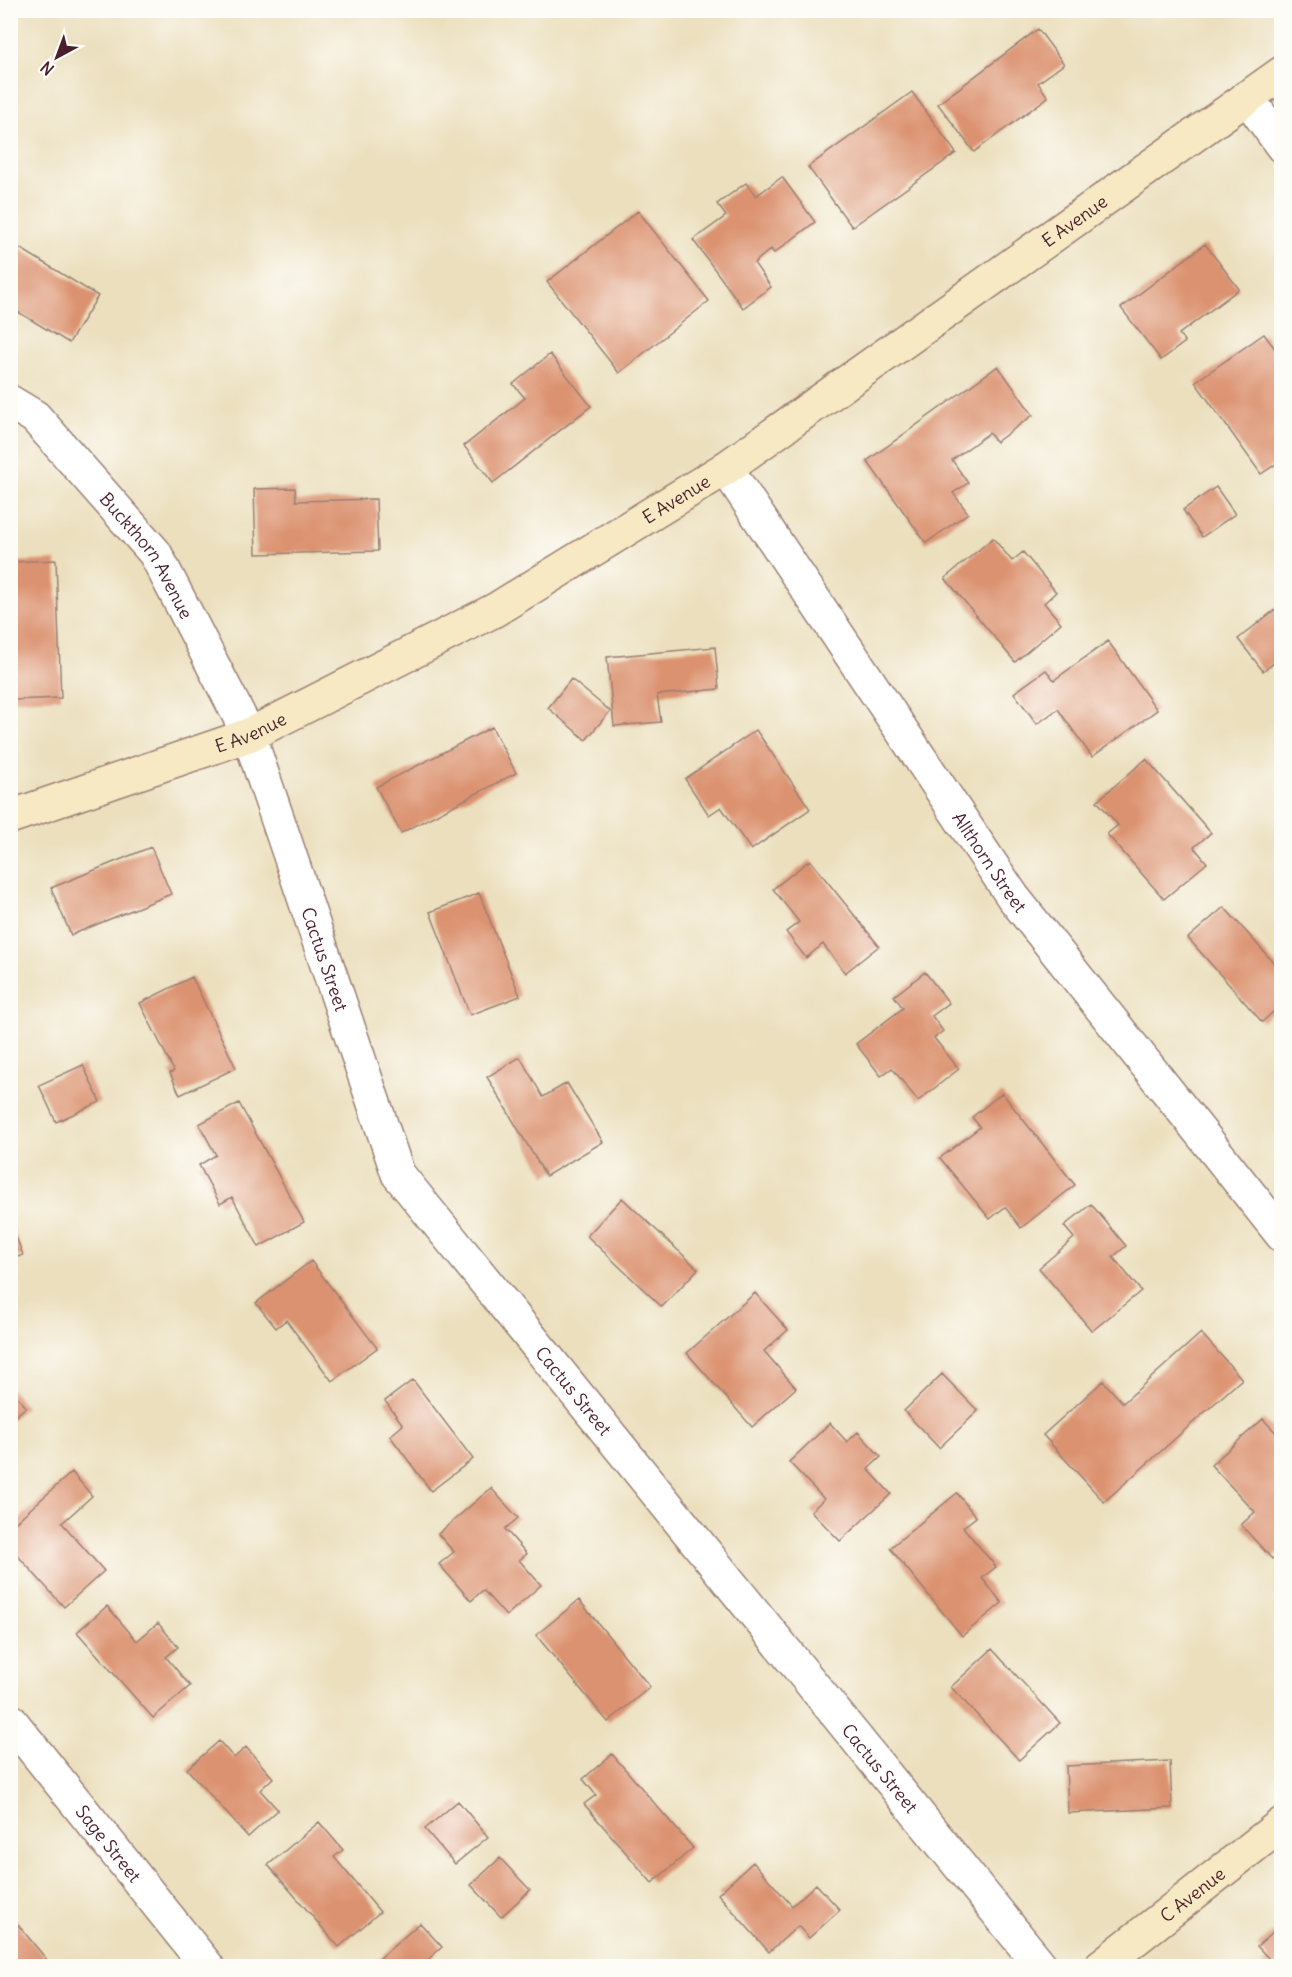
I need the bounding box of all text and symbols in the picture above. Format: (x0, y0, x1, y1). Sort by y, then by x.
north arrow (27, 27, 87, 87)
text: N (36, 57, 58, 79)
street label: E Avenue (1037, 189, 1112, 252)
street label: E Avenue (638, 469, 714, 528)
street label: Buckthorn Avenue (95, 487, 198, 623)
street label: E Avenue (212, 707, 290, 757)
street label: Allthorn Street (948, 807, 1032, 917)
street label: Cactus Street (297, 904, 353, 1014)
street label: Cactus Street (531, 1341, 617, 1440)
street label: Cactus Street (837, 1719, 923, 1817)
street label: Sage Street (71, 1800, 147, 1887)
street label: C Avenue (1155, 1862, 1229, 1927)

